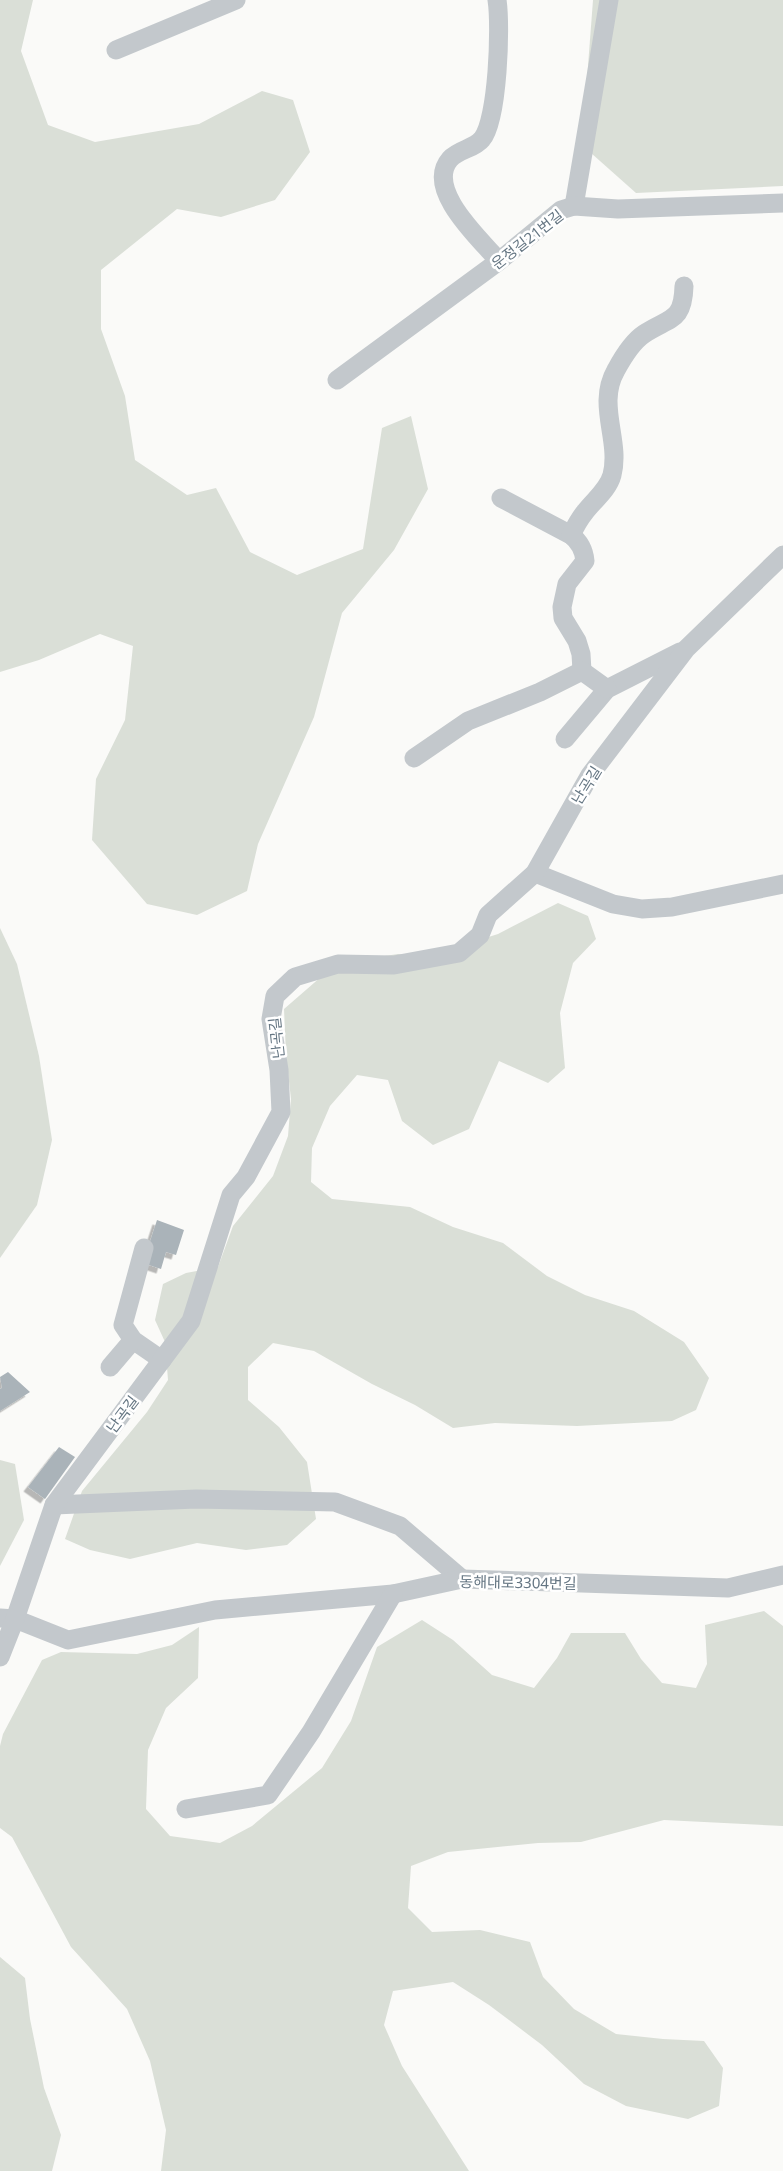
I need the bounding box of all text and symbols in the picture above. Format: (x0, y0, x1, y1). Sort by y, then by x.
street label: 운정길21번길 (487, 205, 567, 273)
street label: 난곡길 (567, 762, 605, 808)
street label: 난곡길 (264, 1016, 288, 1060)
street label: 난곡길 (102, 1391, 142, 1437)
street label: 동해대로3304번길 (459, 1571, 577, 1593)

